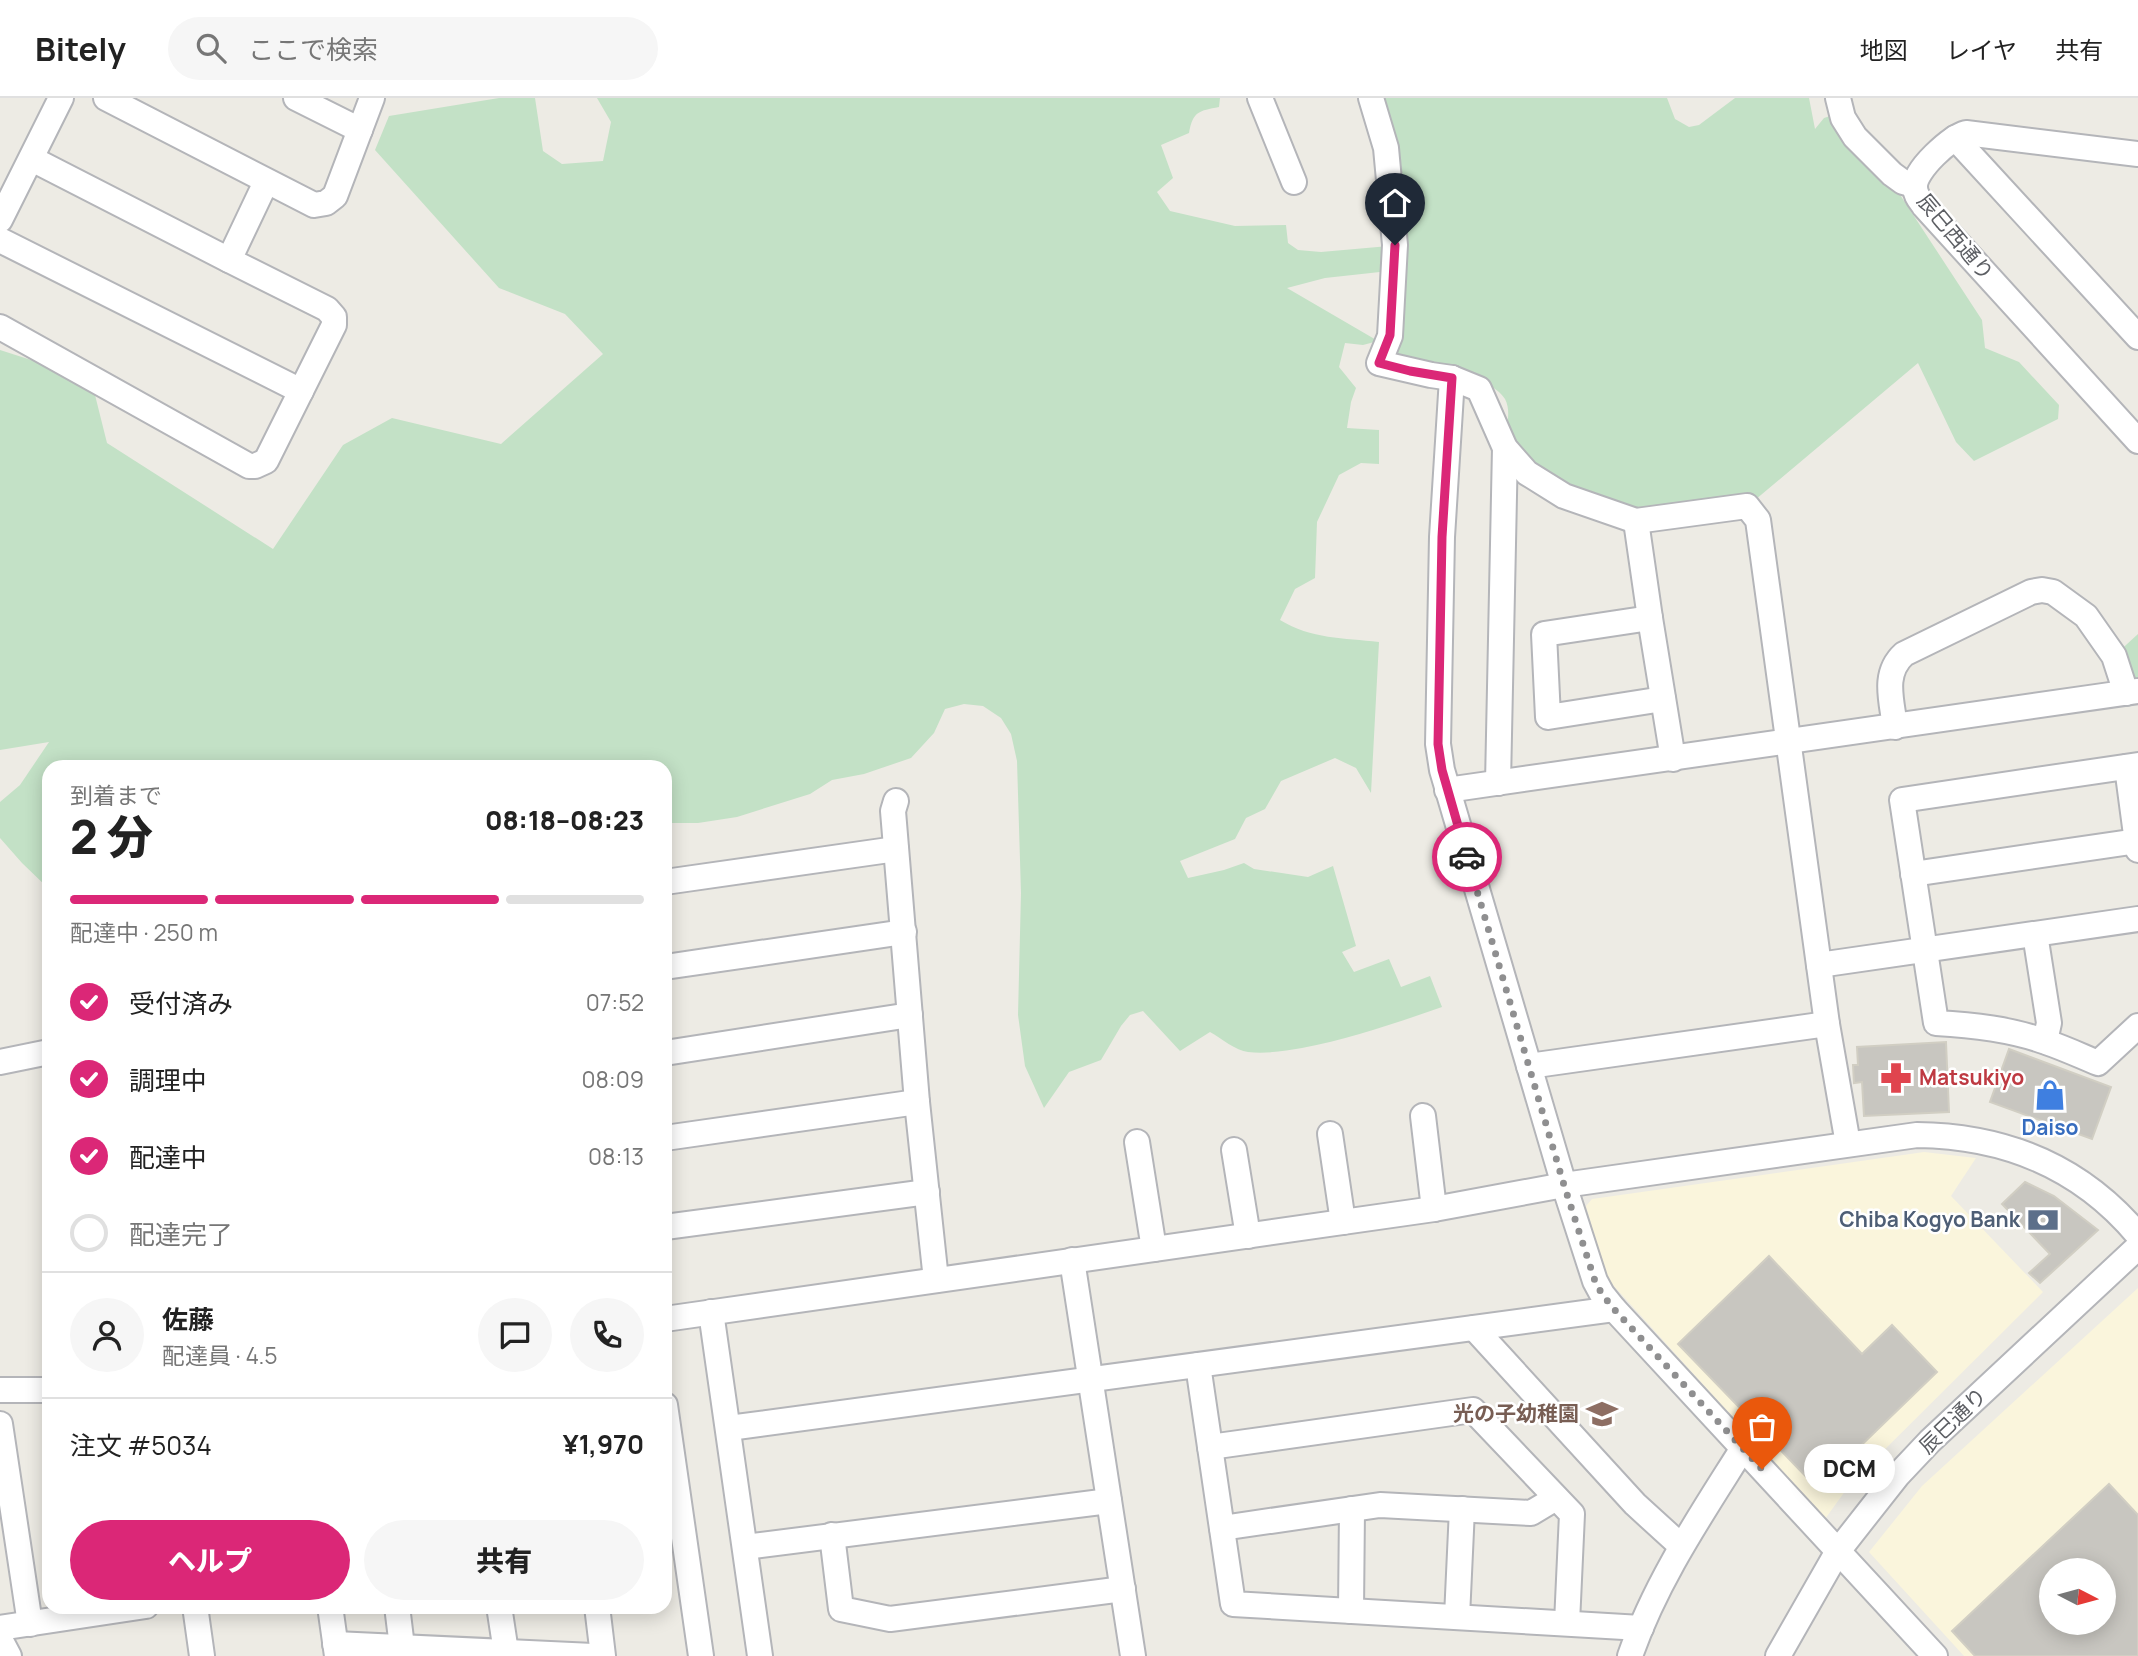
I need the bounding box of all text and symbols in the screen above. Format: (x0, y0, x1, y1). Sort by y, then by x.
search box (168, 17, 658, 80)
text: Bitely (35, 26, 126, 71)
icon: search (192, 29, 230, 67)
text: ここで検索 (248, 31, 378, 67)
text: 地図 (1860, 33, 1908, 66)
text: レイヤ (1946, 33, 2017, 66)
text: 共有 (2055, 33, 2103, 66)
pin (1365, 173, 1425, 245)
icon: home (1376, 184, 1414, 222)
street label: 辰巳西通り (1911, 187, 2000, 286)
text: 到着まで (70, 779, 162, 811)
text: 08:18–08:23 (485, 802, 644, 838)
text: 2 分 (70, 805, 153, 868)
courier (1432, 822, 1502, 892)
icon: car (1448, 838, 1486, 876)
text: 配達中 · 250 m (70, 916, 218, 948)
icon: check (70, 983, 108, 1021)
text: 受付済み (129, 985, 233, 1021)
text: 07:52 (586, 986, 644, 1018)
icon: check (70, 1060, 108, 1098)
pharmacy icon: Matsukiyo (1879, 1061, 1913, 1095)
text: 調理中 (129, 1062, 207, 1098)
text: 08:09 (581, 1063, 644, 1095)
place label: Matsukiyo (1919, 1063, 2024, 1091)
shop icon: Daiso (2033, 1078, 2067, 1112)
place label: Daiso (2021, 1113, 2079, 1141)
icon: check (70, 1137, 108, 1175)
text: 配達中 (129, 1139, 207, 1175)
text: 08:13 (588, 1140, 644, 1172)
bank icon: Chiba Kogyo Bank (2026, 1203, 2060, 1237)
place label: Chiba Kogyo Bank (1839, 1205, 2021, 1233)
text: 配達完了 (129, 1216, 233, 1252)
button: person (70, 1298, 144, 1372)
button: chat (478, 1298, 552, 1372)
button: phone (570, 1298, 644, 1372)
text: 佐藤 (162, 1301, 214, 1337)
text: 配達員 · 4.5 (162, 1339, 278, 1371)
street label: 辰巳通り (1912, 1381, 1992, 1460)
school or university icon: 光の子幼稚園 (1585, 1397, 1619, 1431)
pin (1732, 1397, 1792, 1469)
place label: 光の子幼稚園 (1453, 1399, 1579, 1427)
icon: bag (1743, 1408, 1781, 1446)
text: ¥1,970 (563, 1426, 644, 1462)
text: 注文 #5034 (70, 1427, 212, 1463)
callout: DCM (1804, 1444, 1895, 1494)
text: DCM (1823, 1452, 1876, 1484)
button: ヘルプ (70, 1520, 350, 1600)
button: 共有 (364, 1520, 644, 1600)
north arrow (2039, 1558, 2116, 1634)
map controls (2039, 1558, 2116, 1635)

